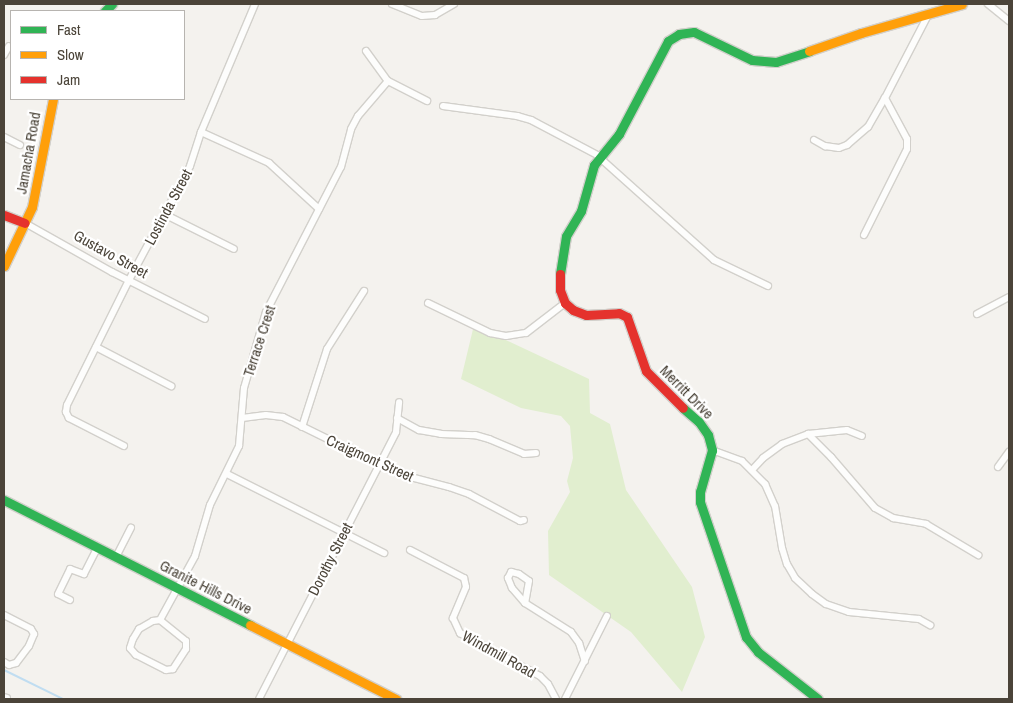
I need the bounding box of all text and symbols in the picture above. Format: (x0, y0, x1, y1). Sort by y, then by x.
legend (10, 10, 185, 100)
text: Fast (57, 19, 80, 40)
text: Slow (57, 44, 84, 65)
text: Jam (57, 69, 80, 90)
street label: Jamacha Road (12, 111, 44, 195)
street label: Lostinda Street (140, 166, 196, 248)
street label: Gustavo Street (71, 226, 151, 282)
street label: Terrace Crest (239, 303, 279, 379)
street label: Merritt Drive (656, 361, 718, 423)
street label: Craigmont Street (324, 431, 416, 485)
street label: Dorothy Street (304, 520, 356, 598)
street label: Granite Hills Drive (157, 556, 255, 618)
street label: Windmill Road (459, 627, 539, 681)

